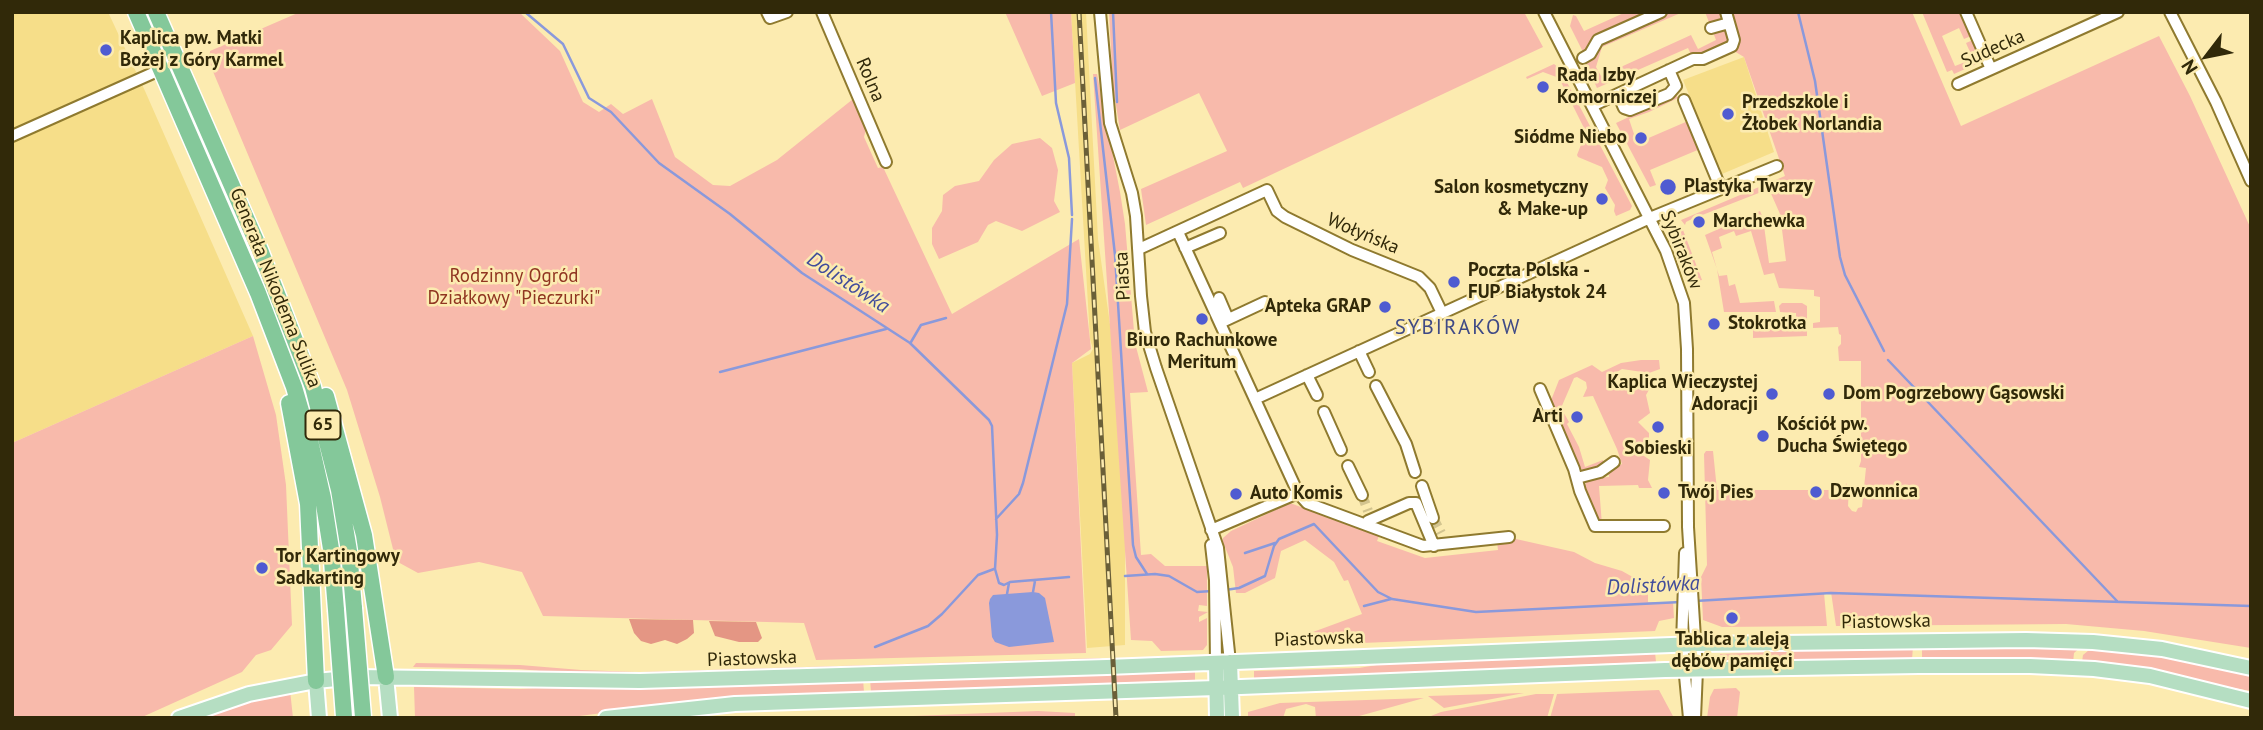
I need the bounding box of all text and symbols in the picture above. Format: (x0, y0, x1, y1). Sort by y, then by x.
north arrow (2172, 21, 2242, 91)
street label: Sudecka (1958, 25, 2028, 73)
place label: Kaplica pw. Matki Bożej z Góry Karmel (120, 28, 283, 72)
marker: Kaplica pw. Matki Bożej z Góry Karmel (98, 42, 114, 58)
street label: Rolna (851, 54, 889, 106)
text: N (2176, 55, 2203, 79)
place label: Rada Izby Komorniczej (1557, 65, 1657, 109)
marker: Rada Izby Komorniczej (1535, 79, 1551, 95)
place label: Przedszkole i Żłobek Norlandia (1742, 92, 1882, 136)
marker: Przedszkole i Żłobek Norlandia (1720, 106, 1736, 122)
place label: Siódme Niebo (1514, 127, 1627, 149)
marker: Siódme Niebo (1633, 130, 1649, 146)
place label: Plastyka Twarzy (1684, 176, 1813, 198)
place label: Salon kosmetyczny & Make-up (1434, 177, 1588, 221)
marker: Plastyka Twarzy (1658, 177, 1678, 197)
street label: Generała Nikodema Sulika (224, 185, 326, 391)
marker: Salon kosmetyczny & Make-up (1594, 191, 1610, 207)
street label: Sybiraków (1655, 207, 1707, 293)
street label: Wołyńska (1323, 209, 1403, 259)
place label: Marchewka (1713, 211, 1805, 233)
marker: Marchewka (1691, 214, 1707, 230)
water label: Dolistówka (802, 247, 894, 319)
street label: Piasta (1110, 251, 1136, 301)
place label: Poczta Polska - FUP Białystok 24 (1468, 260, 1607, 304)
park label: Rodzinny Ogród Działkowy "Pieczurki" (428, 266, 600, 310)
marker: Poczta Polska - FUP Białystok 24 (1446, 274, 1462, 290)
place label: Apteka GRAP (1265, 296, 1371, 318)
marker: Apteka GRAP (1377, 299, 1393, 315)
marker: Biuro Rachunkowe Meritum (1194, 311, 1210, 327)
place label: Stokrotka (1728, 313, 1806, 335)
district label: SYBIRAKÓW (1396, 315, 1520, 341)
marker: Stokrotka (1706, 316, 1722, 332)
place label: Biuro Rachunkowe Meritum (1127, 330, 1277, 374)
place label: Kaplica Wieczystej Adoracji (1608, 372, 1758, 416)
place label: Dom Pogrzebowy Gąsowski (1843, 383, 2065, 405)
marker: Kaplica Wieczystej Adoracji (1764, 386, 1780, 402)
marker: Dom Pogrzebowy Gąsowski (1821, 386, 1837, 402)
place label: Arti (1533, 406, 1563, 428)
marker: Arti (1569, 409, 1585, 425)
road number: 65 (306, 410, 340, 440)
place label: Kościół pw. Ducha Świętego (1777, 414, 1907, 458)
marker: Sobieski (1650, 419, 1666, 435)
marker: Kościół pw. Ducha Świętego (1755, 428, 1771, 444)
place label: Sobieski (1624, 438, 1692, 460)
place label: Dzwonnica (1830, 481, 1918, 503)
place label: Twój Pies (1678, 482, 1754, 504)
place label: Auto Komis (1250, 483, 1343, 505)
marker: Dzwonnica (1808, 484, 1824, 500)
marker: Twój Pies (1656, 485, 1672, 501)
marker: Auto Komis (1228, 486, 1244, 502)
place label: Tor Kartingowy Sadkarting (276, 546, 400, 590)
marker: Tor Kartingowy Sadkarting (254, 560, 270, 576)
water label: Dolistówka (1606, 571, 1700, 601)
marker: Tablica z aleją dębów pamięci (1724, 610, 1740, 626)
street label: Piastowska (1841, 610, 1931, 634)
street label: Piastowska (1274, 626, 1364, 652)
place label: Tablica z aleją dębów pamięci (1671, 629, 1793, 673)
street label: Piastowska (707, 646, 797, 672)

